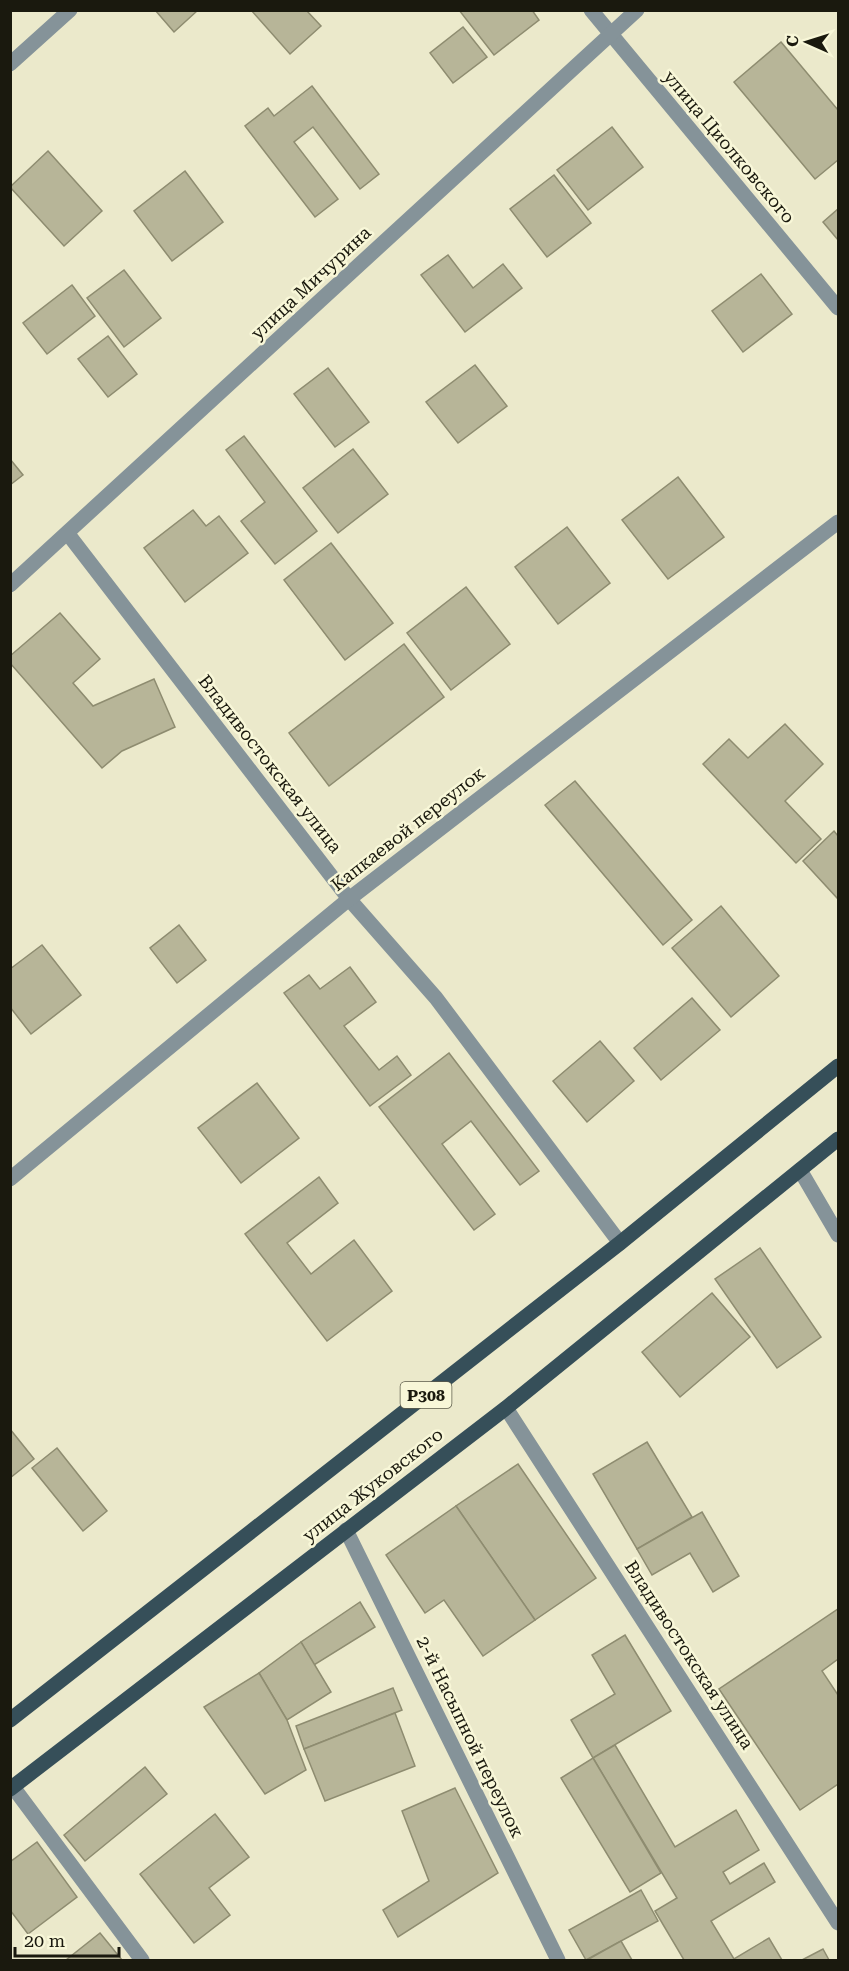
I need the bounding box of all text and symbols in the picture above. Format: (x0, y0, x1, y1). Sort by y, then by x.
north arrow (777, 12, 837, 72)
text: С (783, 35, 802, 47)
street label: улица Циолковского (659, 66, 799, 227)
street label: улица Мичурина (246, 222, 375, 344)
street label: Владивостокская улица (194, 670, 347, 857)
street label: Капкаевой переулок (327, 762, 489, 895)
road number: P308 (400, 1382, 452, 1408)
street label: улица Жуковского (298, 1423, 447, 1546)
street label: Владивостокская улица (621, 1557, 758, 1753)
street label: 2-й Насыпной переулок (412, 1633, 528, 1841)
scale bar (15, 1920, 118, 1958)
text: 20 m (24, 1930, 65, 1951)

